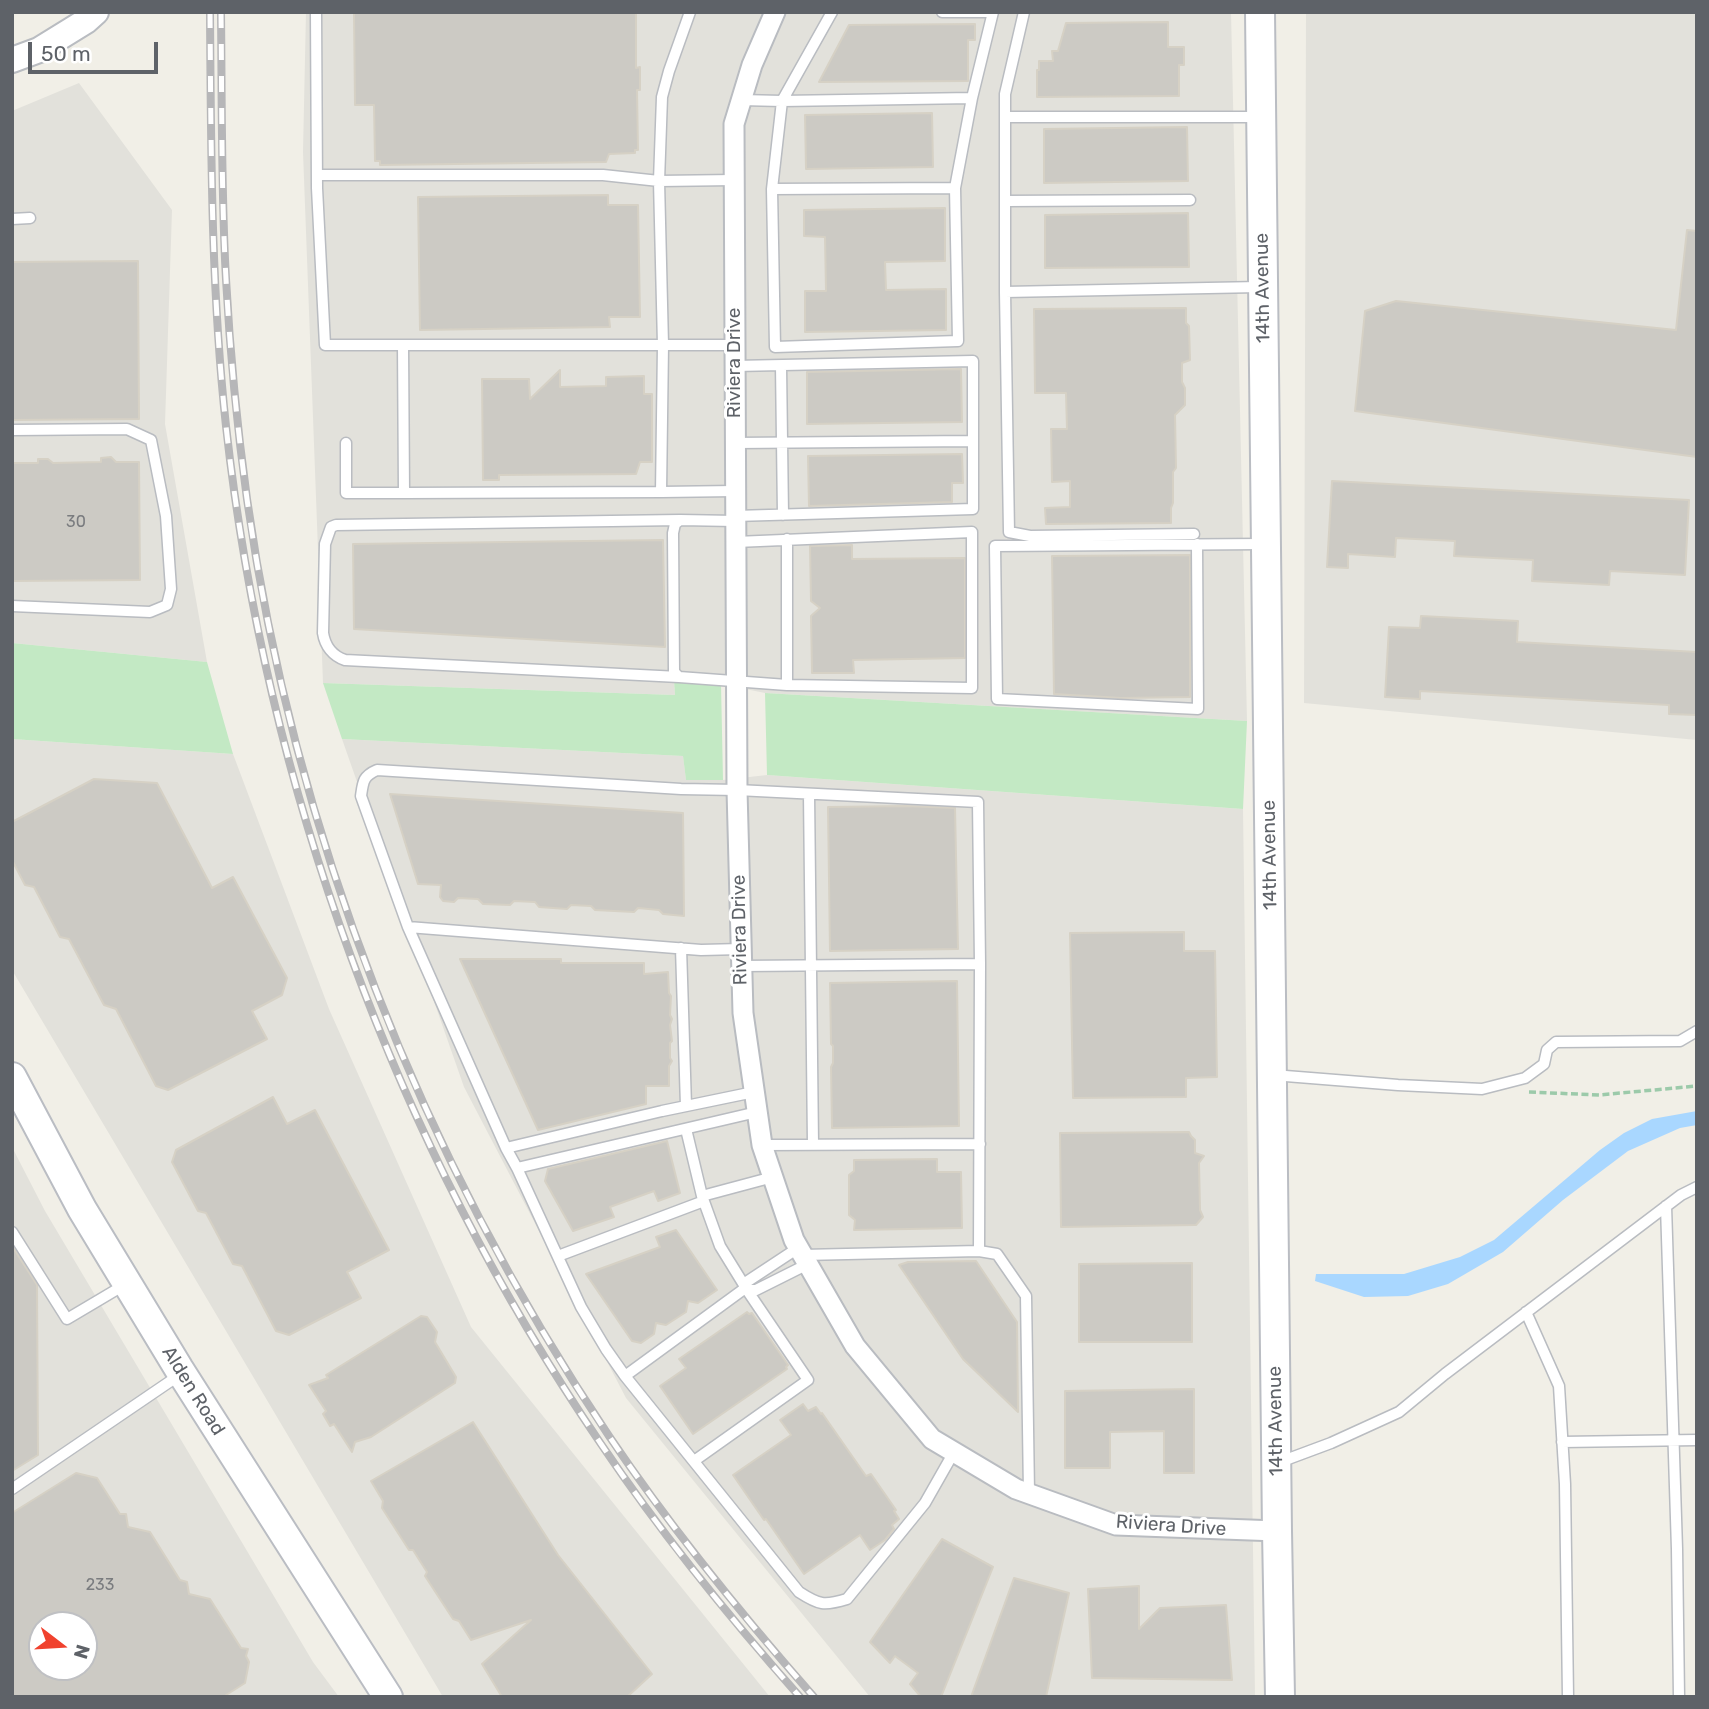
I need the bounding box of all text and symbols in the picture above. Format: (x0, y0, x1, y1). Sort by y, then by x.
scale bar (32, 28, 161, 72)
text: 50 m (41, 41, 91, 66)
street label: 14th Avenue (1251, 233, 1275, 343)
street label: Riviera Drive (724, 308, 746, 418)
house number: 30 (66, 512, 86, 532)
street label: 14th Avenue (1258, 800, 1282, 910)
street label: Riviera Drive (728, 874, 752, 986)
street label: Alden Road (157, 1342, 229, 1440)
street label: 14th Avenue (1264, 1366, 1288, 1476)
street label: Riviera Drive (1115, 1511, 1227, 1541)
house number: 233 (86, 1575, 114, 1595)
north arrow (28, 1611, 98, 1681)
text: N (69, 1642, 95, 1662)

